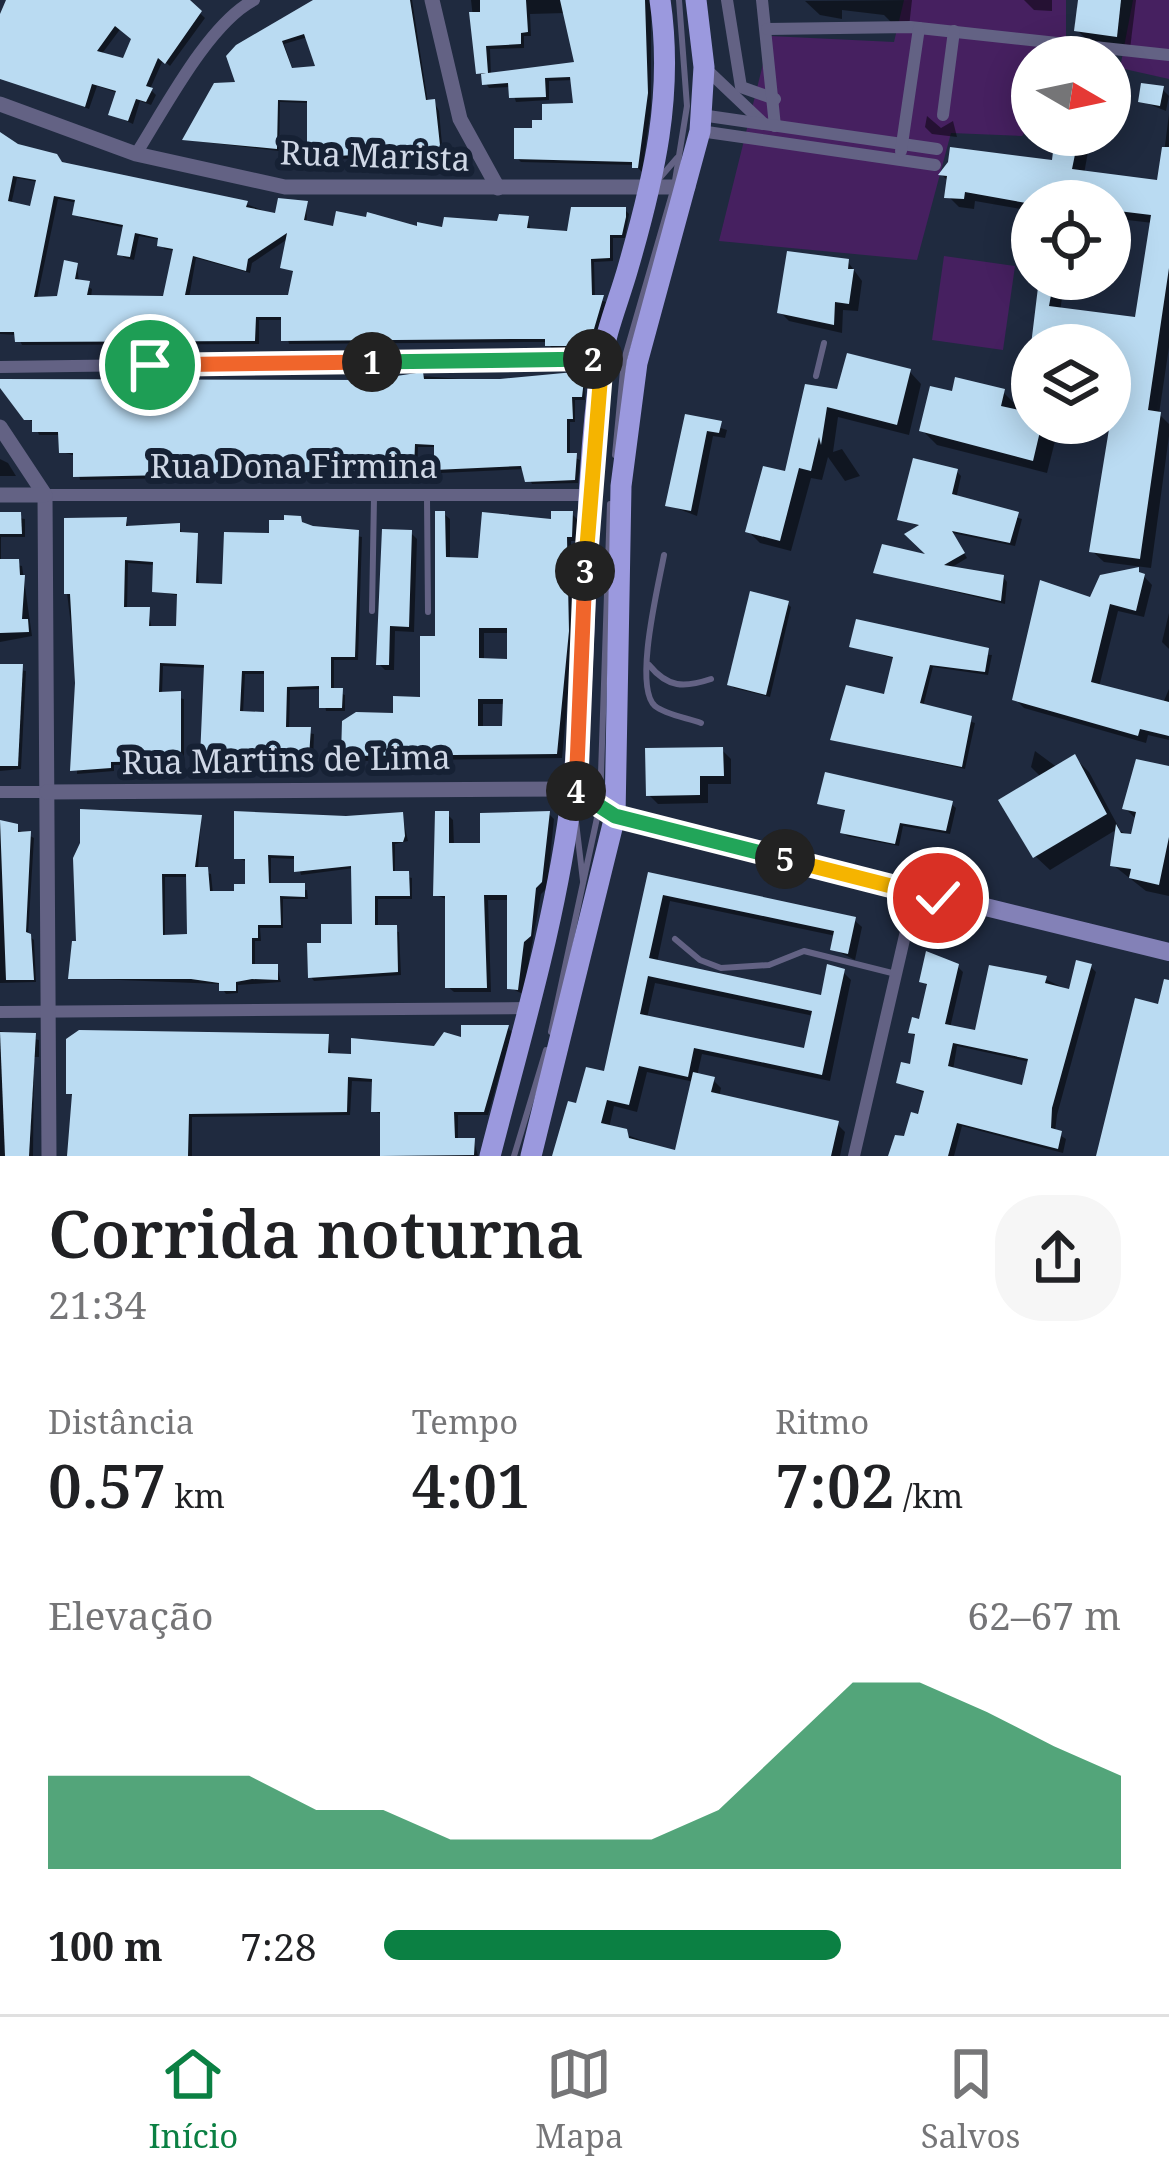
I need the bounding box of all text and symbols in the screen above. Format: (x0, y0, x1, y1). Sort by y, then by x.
north arrow (1011, 36, 1131, 156)
map controls (1011, 36, 1131, 444)
street label: Rua Marista (279, 129, 471, 181)
button: locate (1011, 180, 1131, 300)
pin (99, 314, 201, 416)
button: layers (1011, 324, 1131, 444)
pin: 2 (563, 329, 623, 389)
icon: arrive (117, 332, 183, 398)
pin: 1 (342, 332, 402, 392)
text: 2 (584, 336, 602, 381)
text: 1 (363, 339, 381, 384)
street label: Rua Dona Firmina (150, 443, 438, 488)
pin: 3 (555, 541, 615, 601)
text: 3 (576, 548, 594, 593)
street label: Rua Martins de Lima (121, 734, 451, 784)
pin: 4 (546, 761, 606, 821)
text: 4 (567, 768, 585, 813)
pin: 5 (755, 829, 815, 889)
text: 5 (776, 836, 794, 881)
pin (887, 847, 989, 949)
icon: check (905, 865, 971, 931)
text: Corrida noturna (48, 1187, 584, 1277)
button: share (995, 1195, 1121, 1321)
text: 21:34 (48, 1277, 146, 1330)
text: Distância (48, 1399, 194, 1444)
text: Tempo (412, 1399, 518, 1444)
text: Ritmo (775, 1399, 869, 1444)
text: 0.57 (48, 1444, 166, 1526)
text: 4:01 (412, 1444, 531, 1526)
text: 7:02 (775, 1444, 895, 1526)
text: km (166, 1473, 225, 1518)
text: /km (895, 1473, 963, 1518)
text: Elevação (48, 1588, 213, 1641)
text: 62–67 m (967, 1588, 1121, 1641)
text: 100 m (48, 1919, 163, 1972)
text: 7:28 (240, 1919, 317, 1972)
tab: Início (149, 2041, 238, 2158)
tab: Mapa (535, 2041, 624, 2158)
tab: Salvos (921, 2041, 1020, 2158)

